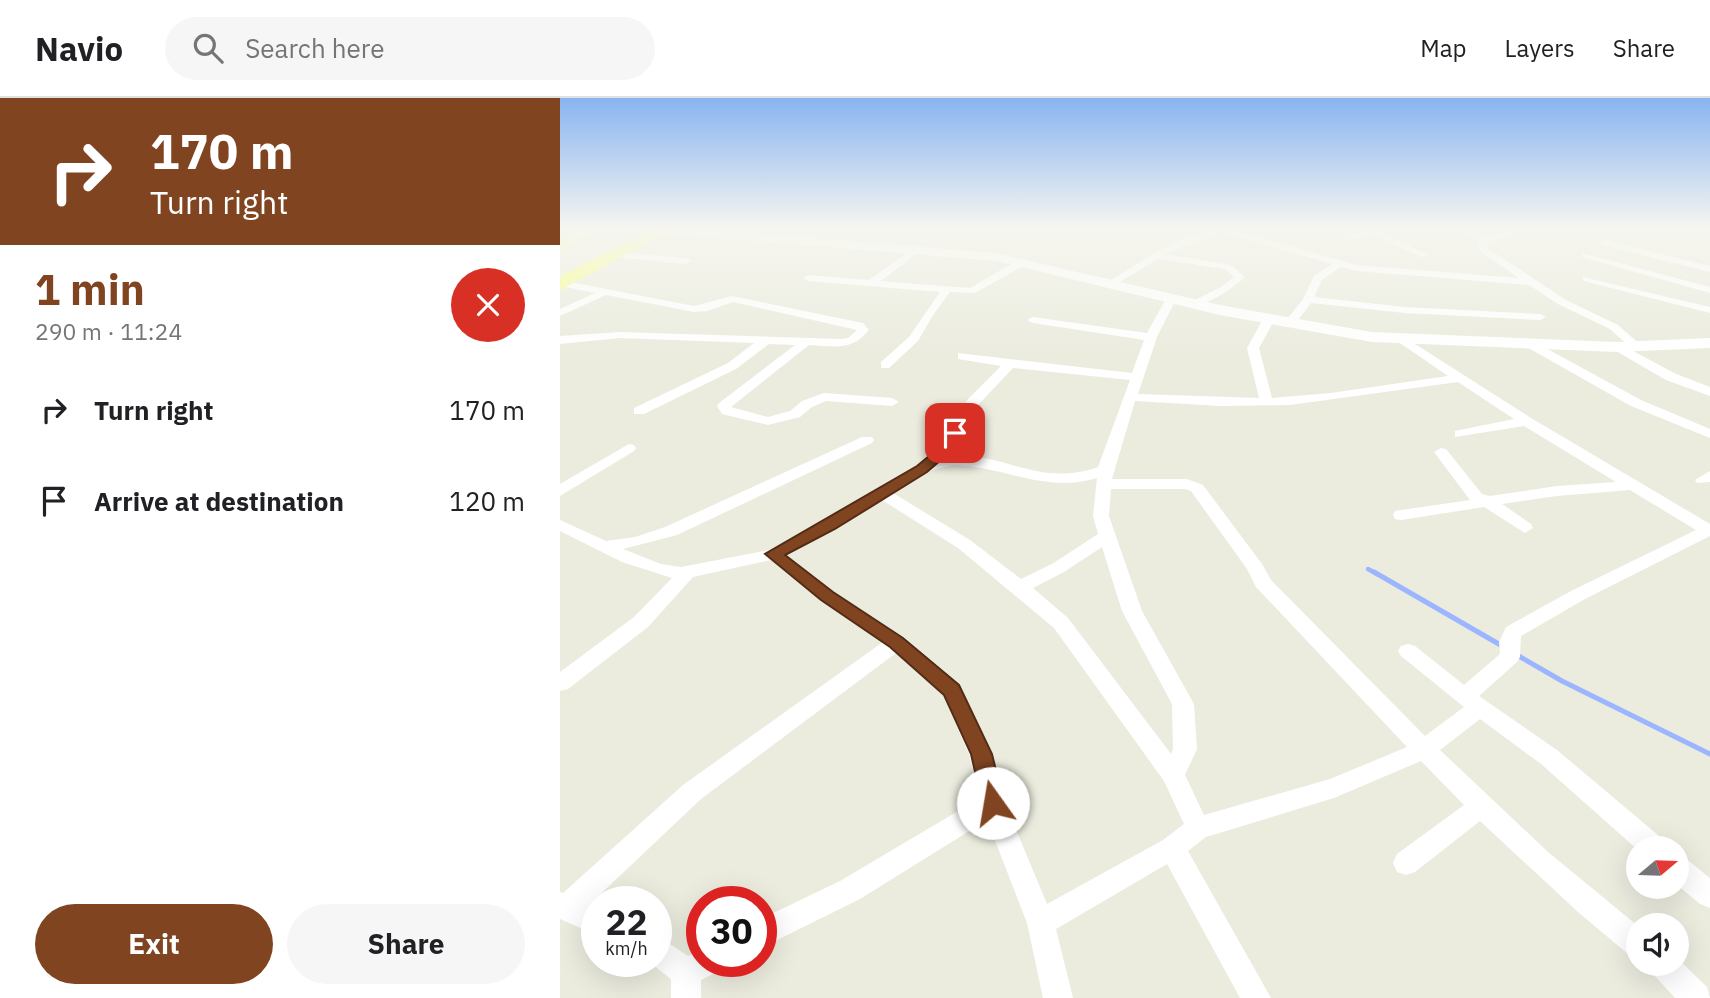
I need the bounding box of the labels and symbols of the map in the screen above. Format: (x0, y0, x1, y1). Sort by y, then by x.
pin (925, 403, 985, 463)
position arrow (956, 766, 1030, 840)
north arrow (1626, 836, 1689, 900)
speed limit sign: 30 (686, 886, 777, 977)

